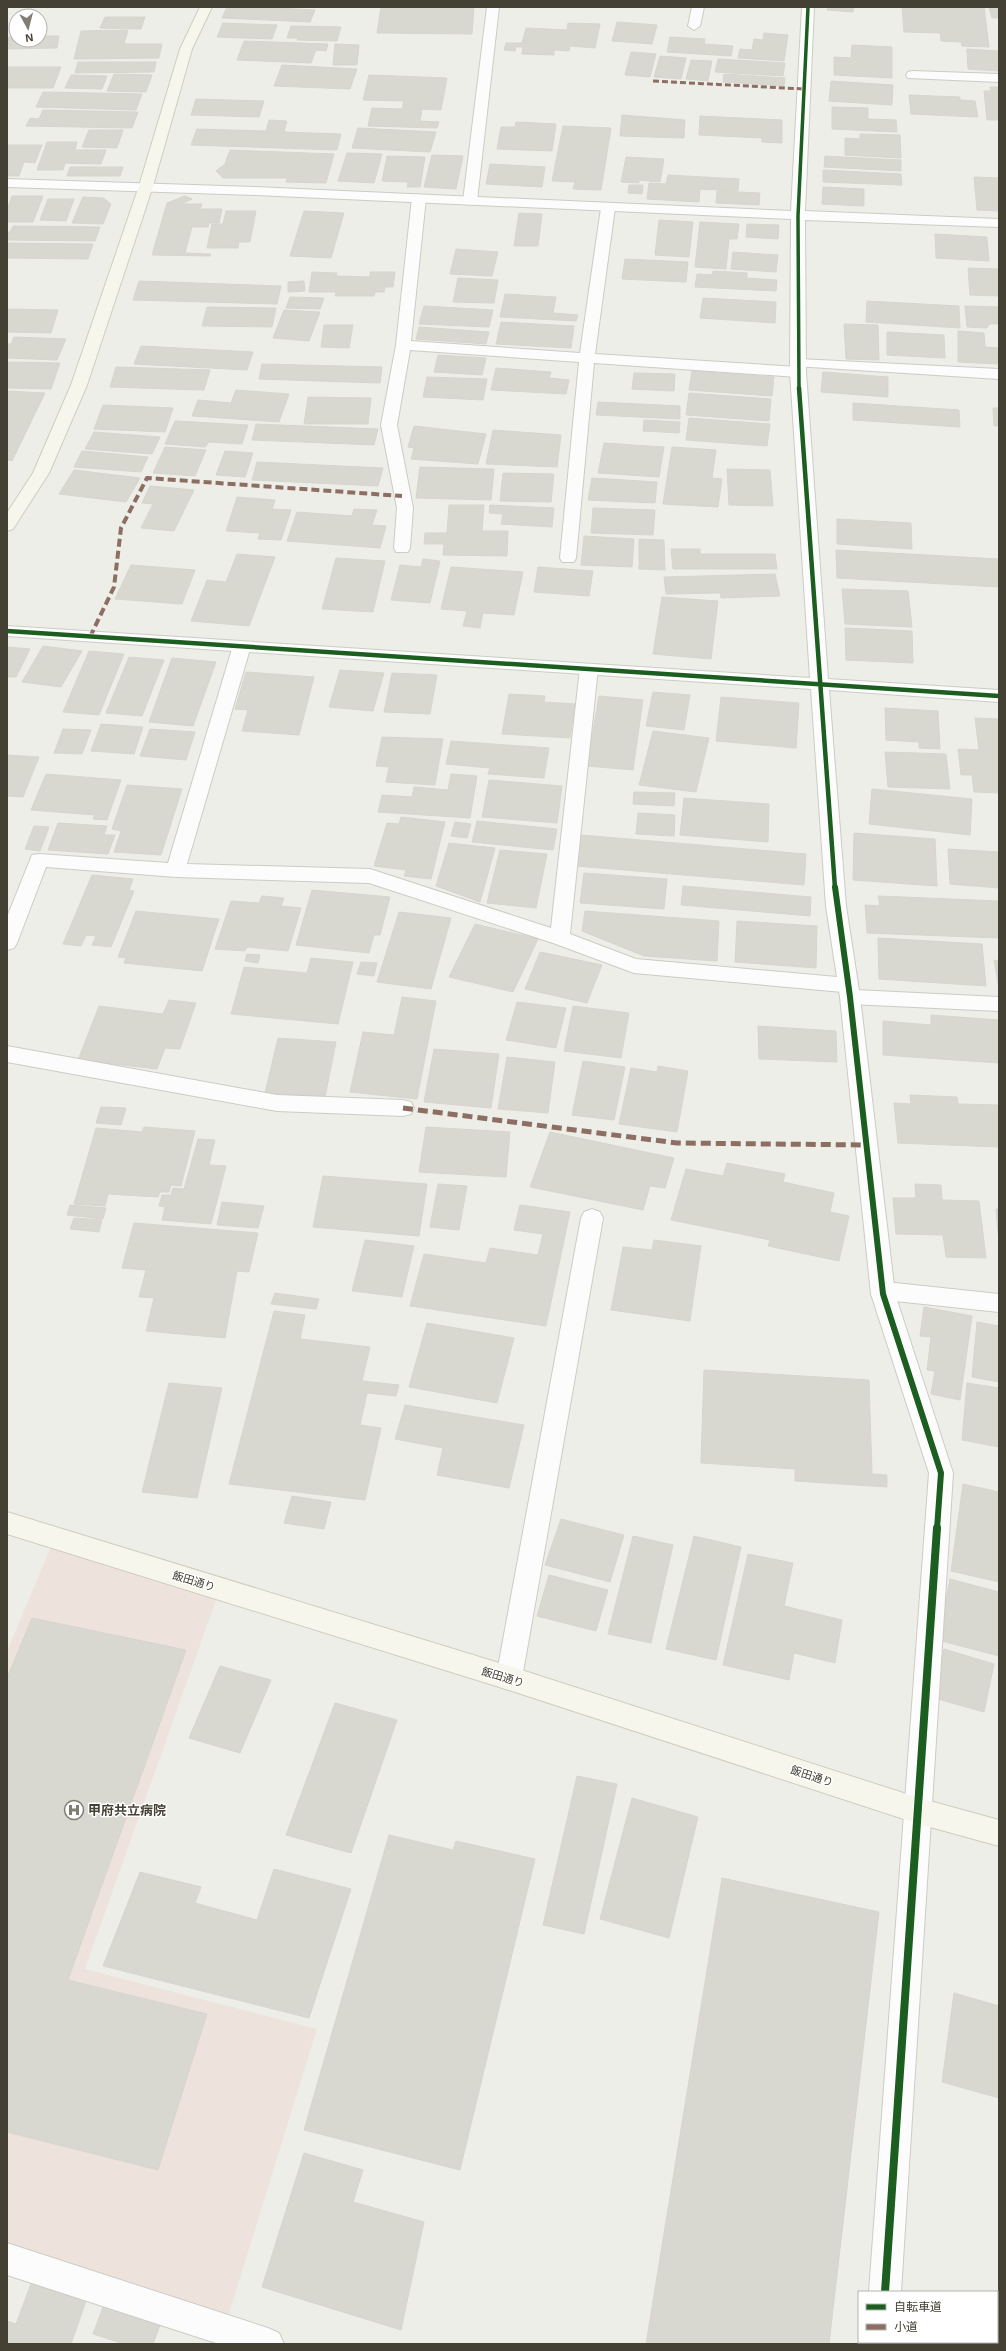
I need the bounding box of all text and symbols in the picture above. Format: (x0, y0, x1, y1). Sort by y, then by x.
north arrow (8, 8, 48, 48)
text: N (24, 31, 34, 44)
street label: 飯田通り (171, 1569, 217, 1593)
street label: 飯田通り (480, 1665, 526, 1689)
street label: 飯田通り (789, 1763, 835, 1789)
hospital icon: 甲府共立病院 (63, 1799, 85, 1821)
place label: 甲府共立病院 (88, 1803, 166, 1818)
legend (858, 2291, 998, 2343)
text: 自転車道 (894, 2300, 942, 2314)
text: 小道 (894, 2320, 918, 2334)

